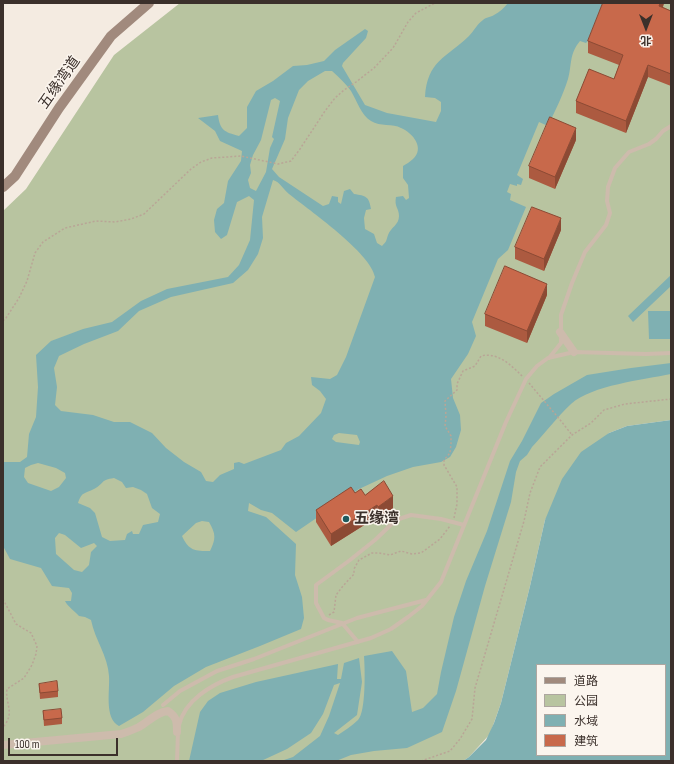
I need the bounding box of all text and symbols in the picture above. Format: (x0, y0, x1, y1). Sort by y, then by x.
north arrow (626, 8, 666, 48)
text: 北 (641, 34, 652, 47)
street label: 五缘湾道 (35, 53, 85, 113)
place label: 五缘湾 (354, 510, 399, 528)
marker: 五缘湾 (341, 514, 351, 524)
legend (536, 664, 666, 756)
text: 道路 (574, 674, 598, 689)
text: 公园 (574, 694, 598, 709)
text: 水域 (574, 714, 598, 729)
scale bar (10, 730, 120, 756)
text: 建筑 (574, 734, 598, 749)
text: 100 m (15, 737, 40, 752)

